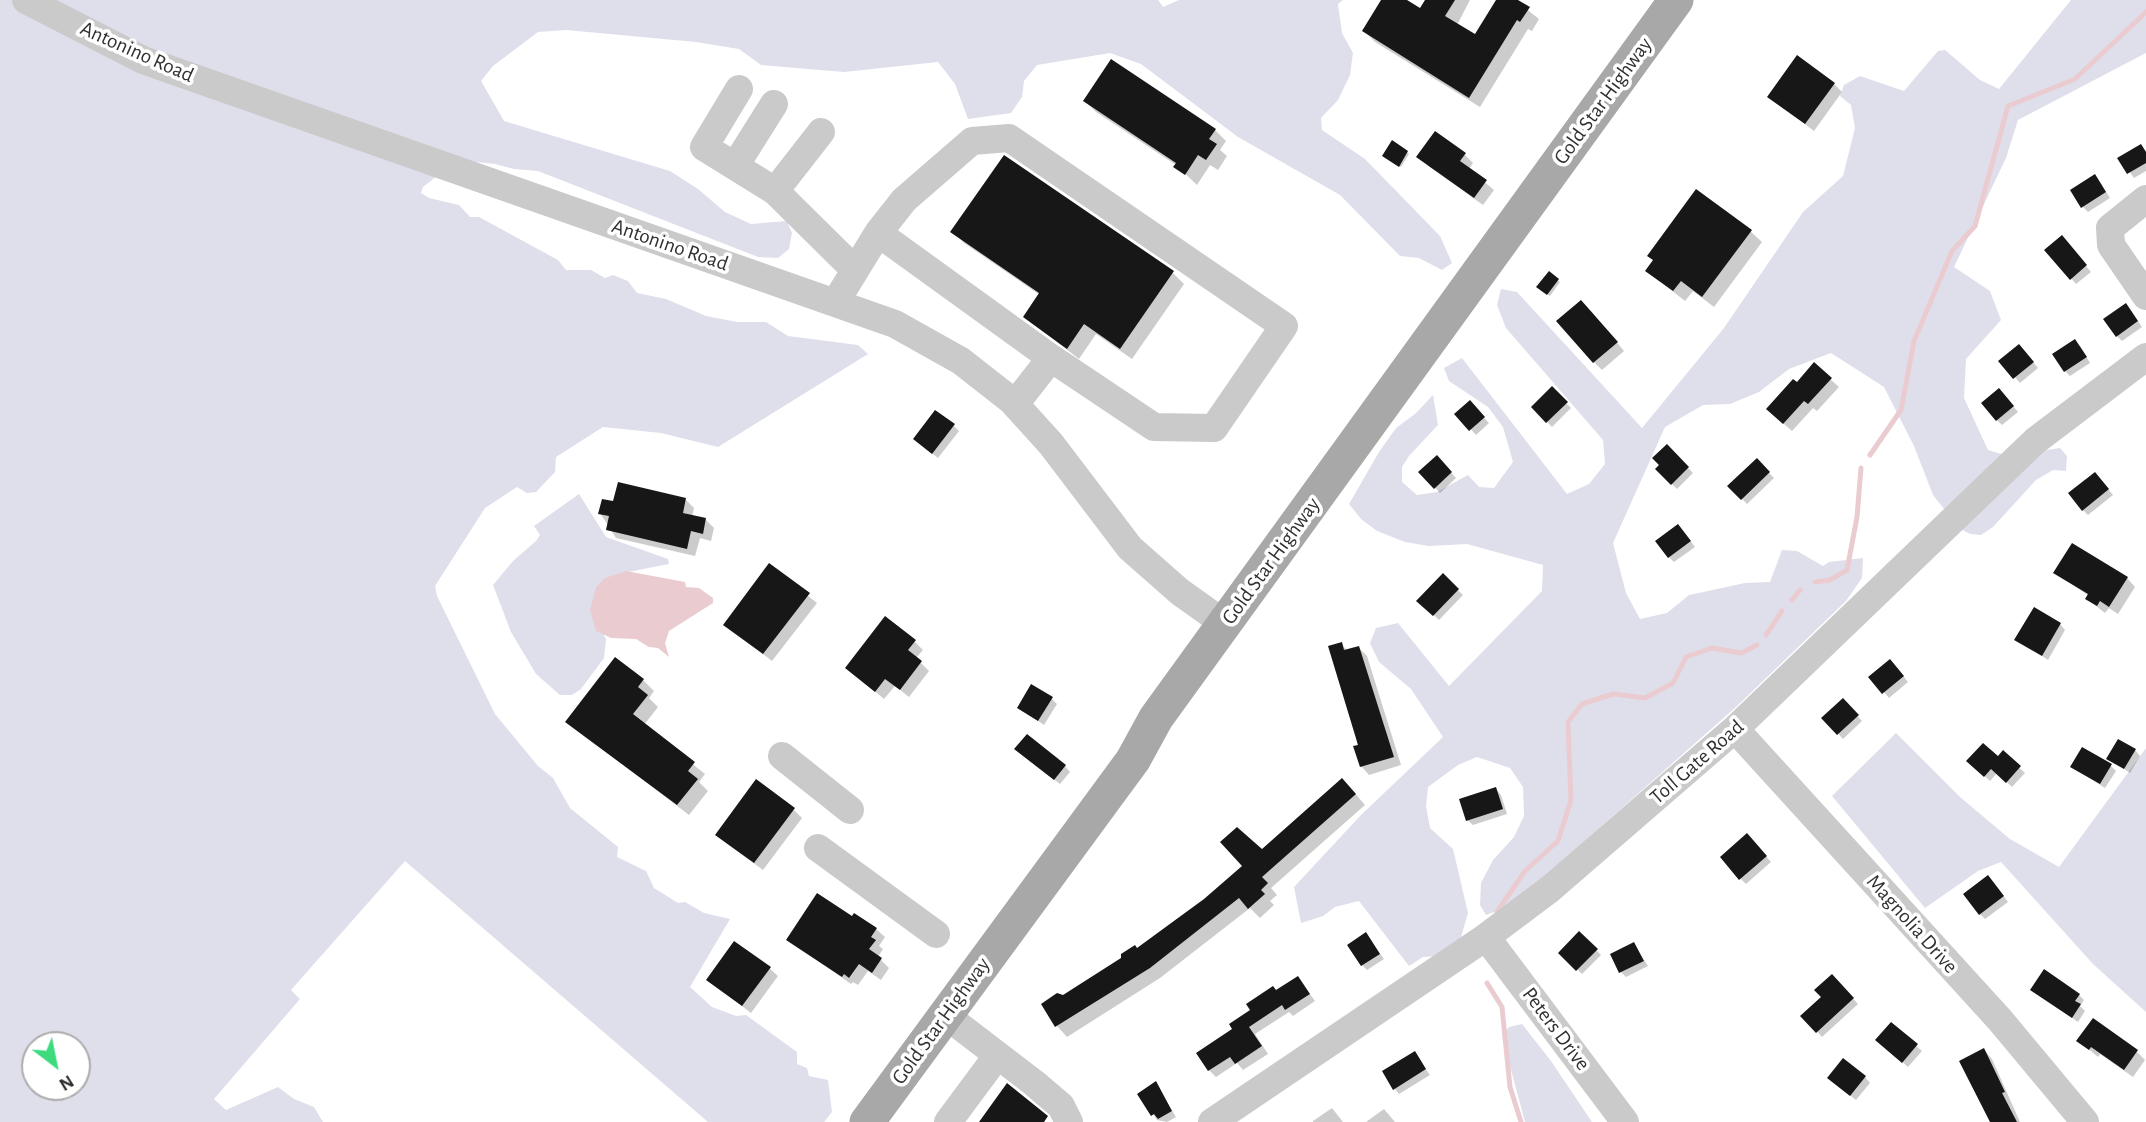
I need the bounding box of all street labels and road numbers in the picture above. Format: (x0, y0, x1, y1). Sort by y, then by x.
street label: Antonino Road (76, 16, 198, 88)
street label: Gold Star Highway (1548, 33, 1658, 169)
street label: Antonino Road (608, 213, 732, 277)
street label: Gold Star Highway (1216, 493, 1326, 629)
street label: Toll Gate Road (1645, 714, 1749, 810)
street label: Magnolia Drive (1861, 869, 1963, 979)
street label: Gold Star Highway (886, 953, 996, 1089)
street label: Peters Drive (1517, 982, 1595, 1076)

